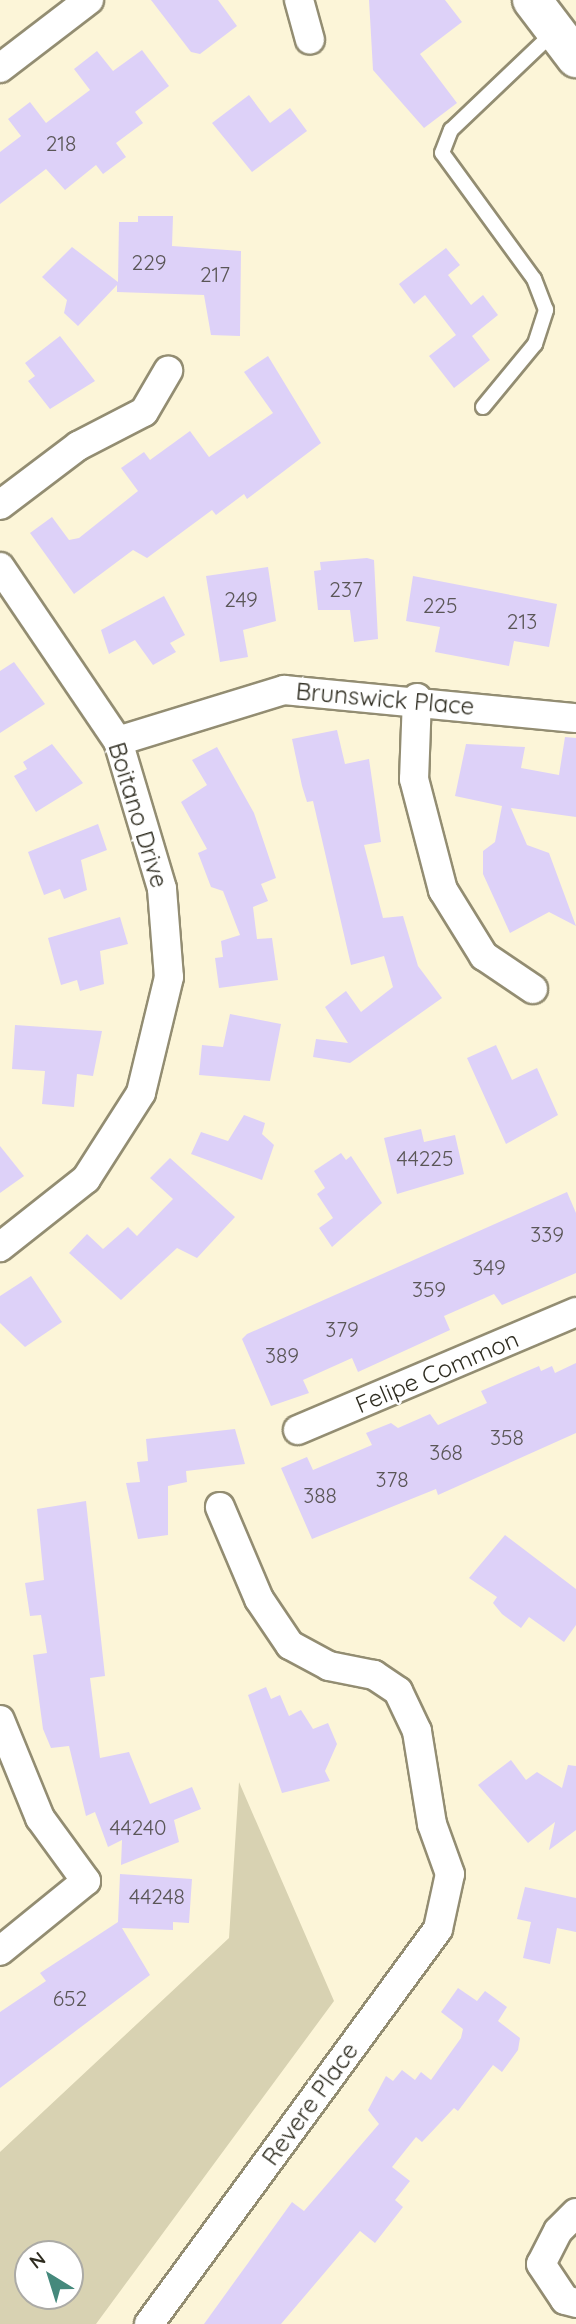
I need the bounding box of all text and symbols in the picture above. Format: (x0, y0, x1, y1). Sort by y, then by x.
house number: 218 (46, 130, 76, 156)
house number: 229 (132, 249, 166, 275)
house number: 217 (200, 261, 230, 287)
house number: 237 (329, 576, 363, 602)
house number: 249 (224, 586, 258, 612)
house number: 225 (423, 592, 457, 618)
house number: 213 (507, 608, 537, 634)
street label: Brunswick Place (295, 677, 475, 721)
street label: Boitano Drive (102, 739, 174, 891)
house number: 44225 (397, 1145, 453, 1171)
house number: 339 (530, 1221, 564, 1247)
house number: 349 (472, 1254, 506, 1280)
house number: 359 (412, 1276, 446, 1302)
house number: 379 (325, 1316, 359, 1342)
street label: Felipe Common (351, 1325, 523, 1419)
house number: 389 (265, 1342, 299, 1368)
house number: 358 (490, 1424, 524, 1450)
house number: 368 (429, 1439, 463, 1465)
house number: 378 (375, 1466, 409, 1492)
house number: 388 (303, 1482, 337, 1508)
house number: 44240 (109, 1814, 167, 1840)
house number: 44248 (129, 1883, 185, 1909)
house number: 652 (53, 1985, 87, 2011)
street label: Revere Place (256, 2037, 364, 2171)
north arrow (14, 2240, 84, 2310)
text: N (24, 2246, 50, 2274)

